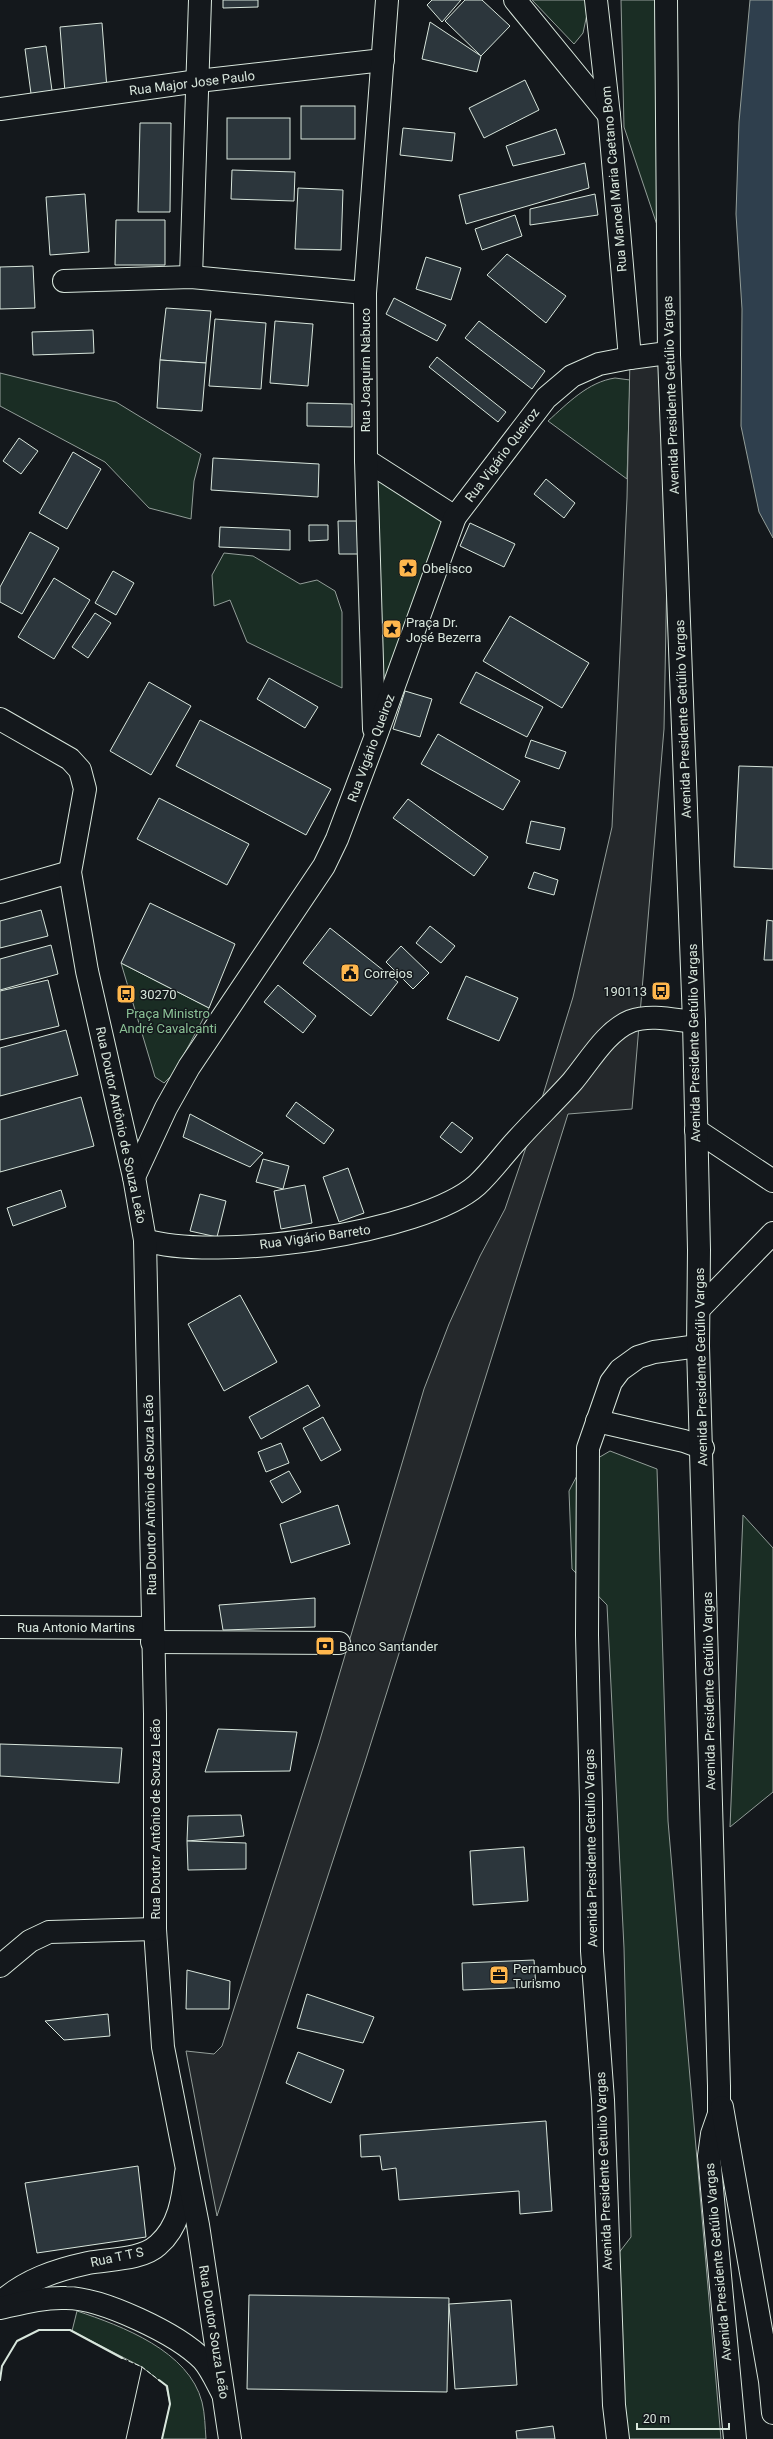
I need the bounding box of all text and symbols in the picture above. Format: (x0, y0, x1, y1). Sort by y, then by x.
street label: Rua Major Jose Paulo (128, 68, 256, 98)
street label: Rua Manoel Maria Caetano Bom (598, 85, 630, 273)
street label: Avenida Presidente Getúlio Vargas (660, 295, 682, 495)
street label: Rua Joaquim Nabuco (358, 308, 373, 432)
street label: Rua Vigário Queiroz (462, 405, 543, 505)
place icon: Obelisco (397, 557, 419, 579)
place label: Obelisco (422, 561, 472, 576)
place label: Praça Dr. José Bezerra (406, 615, 481, 645)
place icon: Praça Dr. José Bezerra (381, 618, 403, 640)
street label: Avenida Presidente Getúlio Vargas (672, 619, 694, 819)
street label: Rua Vigário Queiroz (345, 692, 398, 804)
street label: Avenida Presidente Getúlio Vargas (685, 943, 703, 1143)
public building icon: Correios (339, 962, 361, 984)
place label: Correios (364, 966, 413, 981)
bus stop icon: 190113 (650, 980, 672, 1002)
bus stop icon: 30270 (115, 983, 137, 1005)
place label: 190113 (603, 984, 647, 999)
place label: 30270 (140, 987, 177, 1002)
park label: Praça Ministro André Cavalcanti (119, 1006, 217, 1036)
street label: Rua Doutor Antônio de Souza Leão (93, 1025, 149, 1225)
street label: Rua Vigário Barreto (259, 1222, 371, 1252)
street label: Avenida Presidente Getúlio Vargas (692, 1267, 710, 1467)
street label: Rua Doutor Antônio de Souza Leão (141, 1394, 159, 1596)
street label: Avenida Presidente Getúlio Vargas (700, 1591, 718, 1791)
street label: Rua Antonio Martins (17, 1620, 135, 1635)
bank icon: Banco Santander (314, 1635, 336, 1657)
place label: Banco Santander (339, 1639, 438, 1654)
street label: Rua Doutor Antônio de Souza Leão (148, 1719, 163, 1919)
street label: Avenida Presidente Getulio Vargas (582, 1748, 600, 1948)
place label: Pernambuco Turismo (513, 1961, 587, 1991)
office icon: Pernambuco Turismo (488, 1964, 510, 1986)
street label: Avenida Presidente Getulio Vargas (593, 2071, 615, 2271)
street label: Avenida Presidente Getúlio Vargas (702, 2162, 734, 2362)
street label: Rua T T S (89, 2244, 145, 2270)
street label: Rua Doutor Souza Leão (196, 2264, 232, 2400)
scale bar (637, 2405, 729, 2431)
text: 20 m (643, 2412, 670, 2426)

